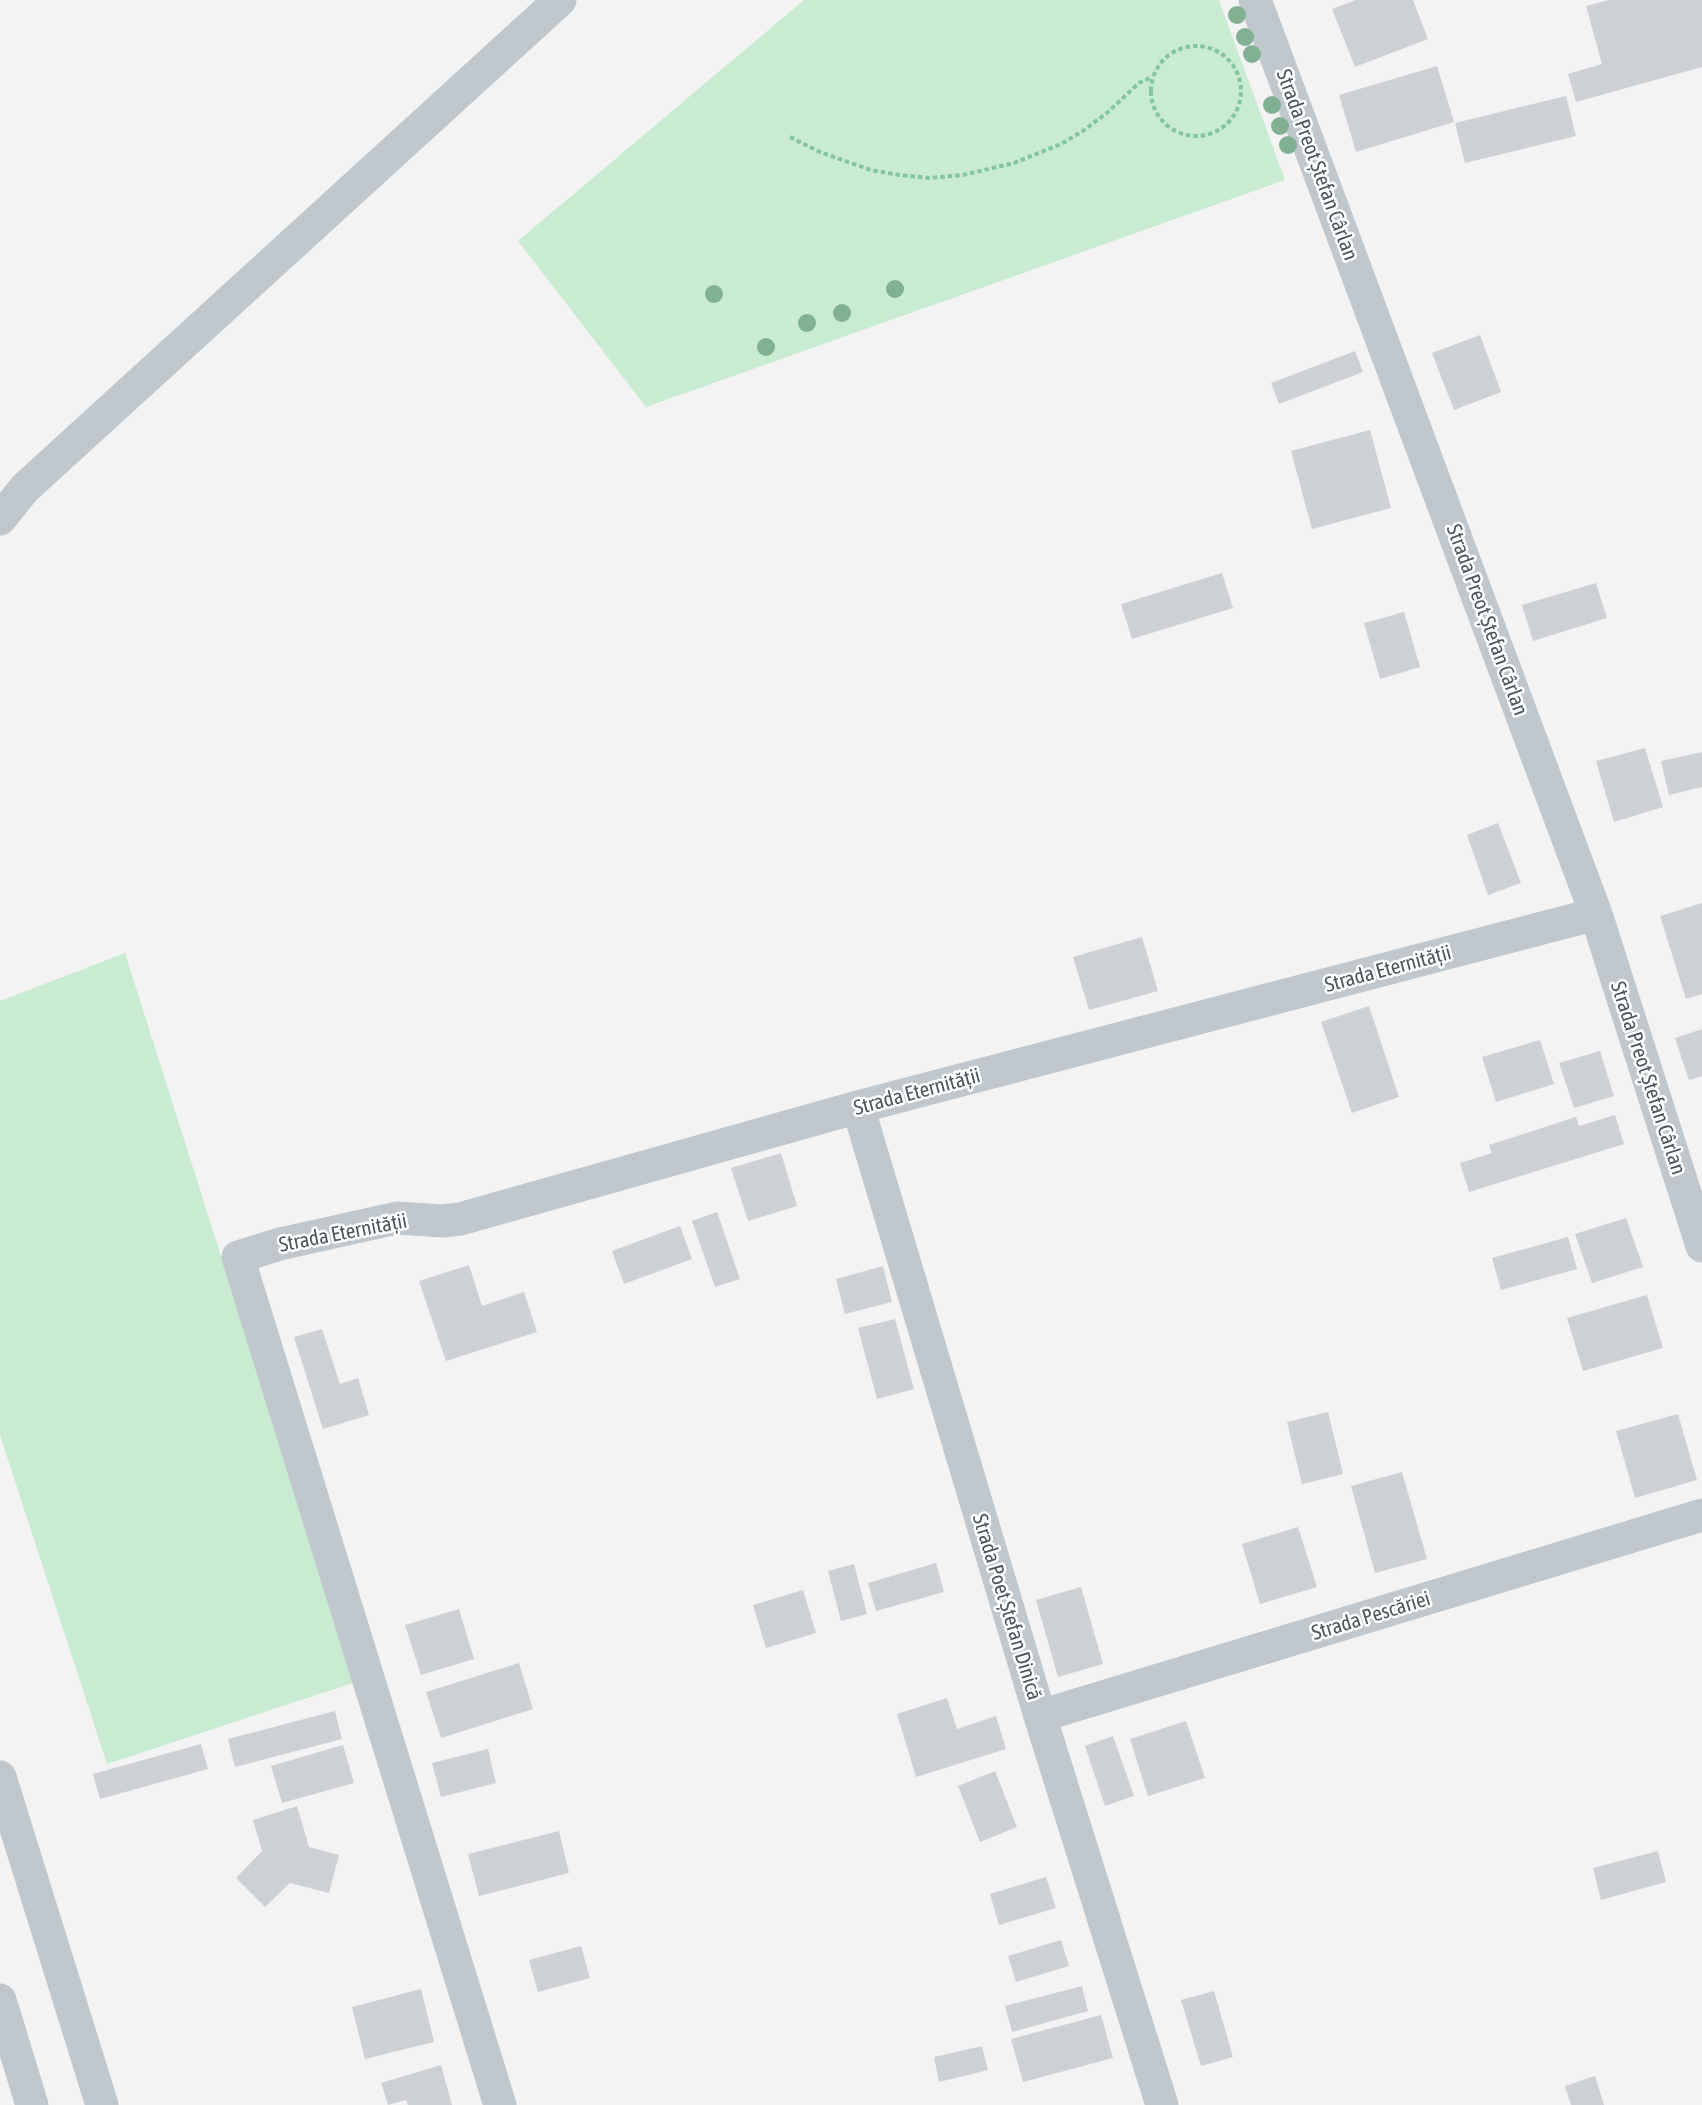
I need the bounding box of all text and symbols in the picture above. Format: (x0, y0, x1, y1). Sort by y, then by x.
street label: Strada Preot Ștefan Cârlan (1271, 66, 1363, 264)
street label: Strada Preot Ștefan Cârlan (1441, 521, 1533, 719)
street label: Strada Eternității (1322, 940, 1454, 998)
street label: Strada Preot Ștefan Cârlan (1605, 978, 1691, 1178)
street label: Strada Eternității (851, 1063, 983, 1121)
street label: Strada Eternității (277, 1208, 409, 1258)
street label: Strada Poet Ștefan Dinică (967, 1511, 1047, 1703)
street label: Strada Pescăriei (1309, 1586, 1433, 1646)

